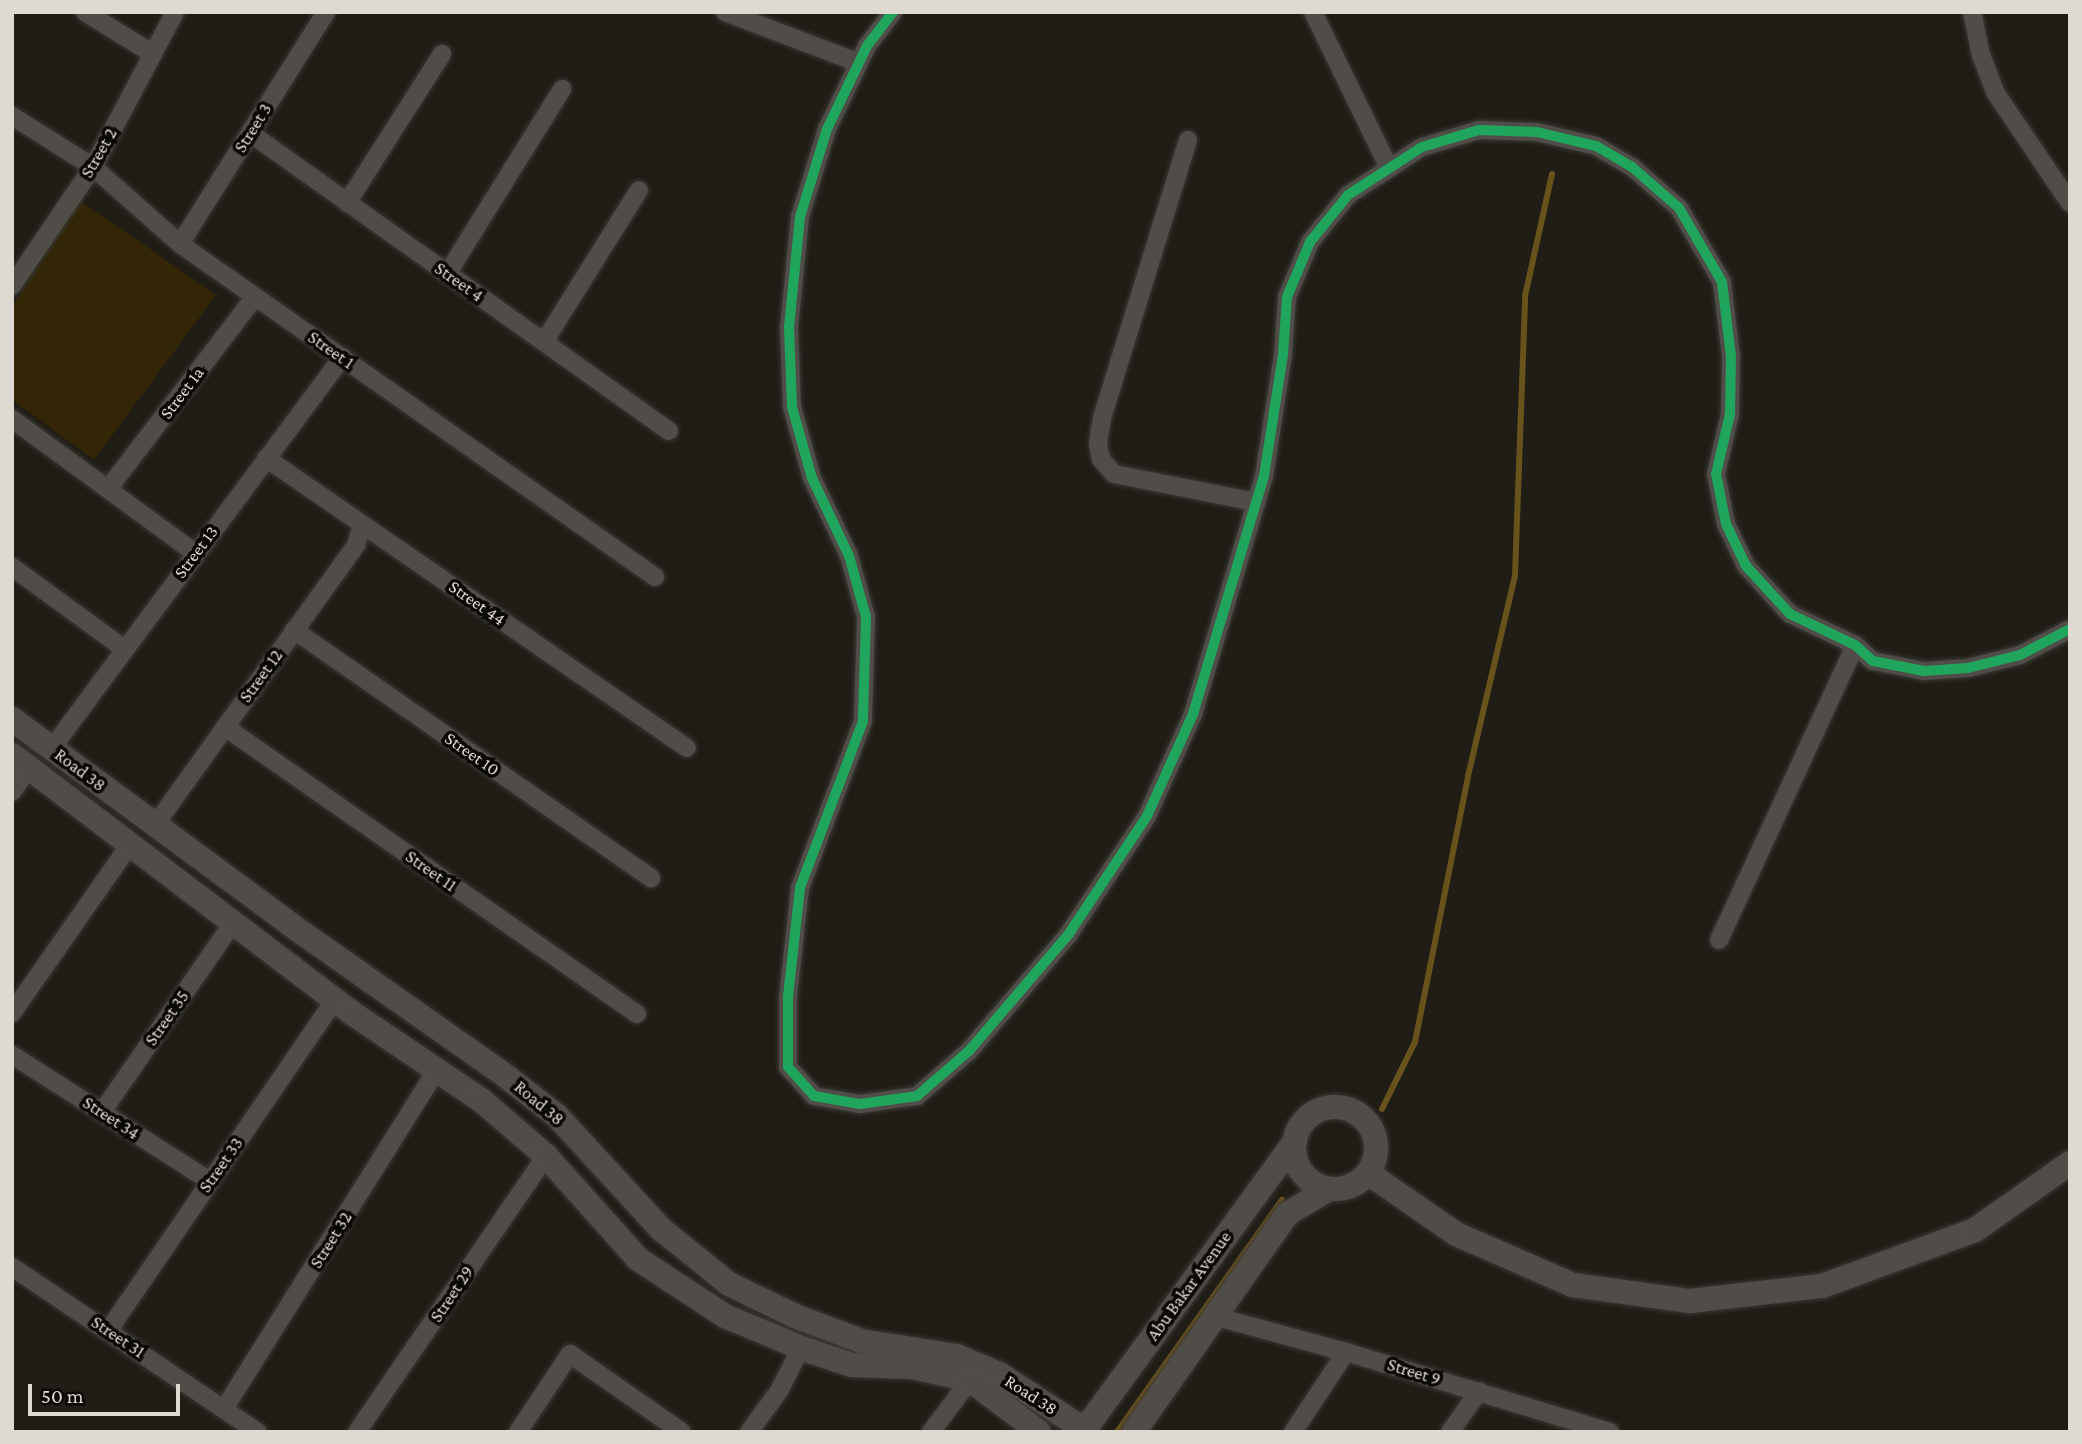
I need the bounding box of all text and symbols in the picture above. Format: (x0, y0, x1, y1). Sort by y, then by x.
street label: Street 3 (230, 99, 276, 157)
street label: Street 2 (76, 124, 122, 182)
street label: Street 4 (430, 257, 488, 307)
street label: Street 1 (304, 326, 358, 374)
street label: Street 1a (155, 363, 209, 423)
street label: Street 13 (169, 522, 223, 582)
street label: Street 44 (445, 576, 509, 630)
street label: Street 12 (235, 645, 287, 707)
street label: Street 10 (441, 727, 503, 781)
street label: Road 38 (50, 744, 110, 796)
street label: Street 11 (401, 846, 461, 896)
street label: Street 35 (140, 986, 194, 1050)
street label: Road 38 (510, 1076, 568, 1130)
street label: Street 34 (79, 1092, 143, 1144)
street label: Street 33 (194, 1133, 248, 1197)
street label: Street 32 (305, 1208, 357, 1272)
street label: Abu Bakar Avenue (1142, 1227, 1236, 1345)
street label: Street 29 (425, 1262, 479, 1326)
street label: Street 31 (87, 1311, 149, 1363)
street label: Street 9 (1385, 1354, 1443, 1390)
scale bar (32, 1370, 184, 1414)
street label: Road 38 (1001, 1370, 1061, 1420)
text: 50 m (41, 1384, 84, 1408)

